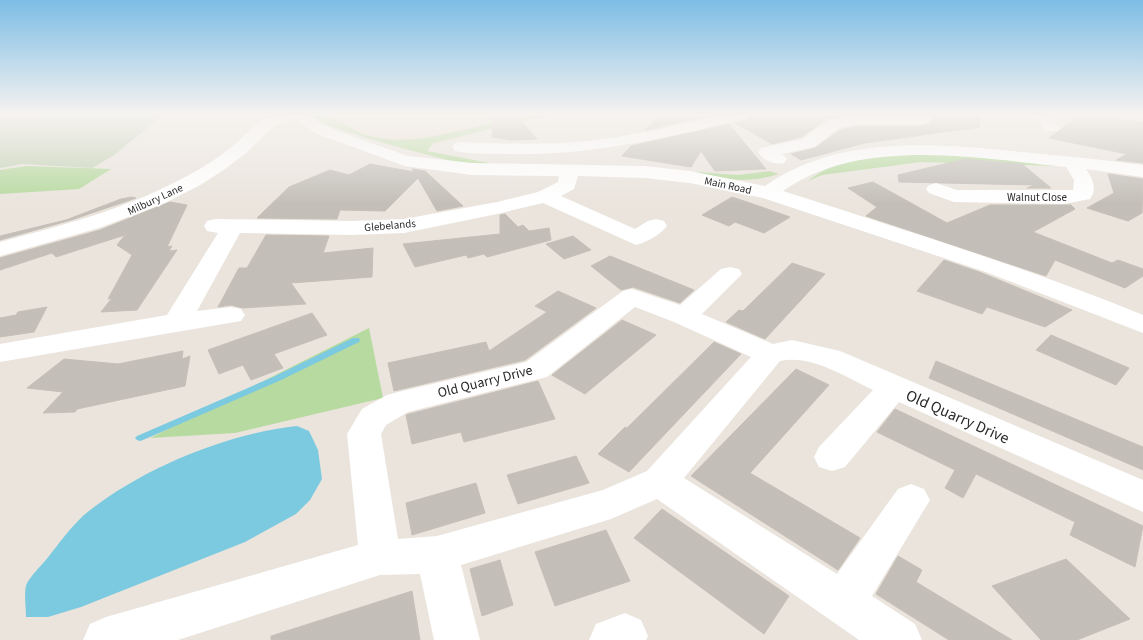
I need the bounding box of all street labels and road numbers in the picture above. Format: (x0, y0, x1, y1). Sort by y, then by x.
street label: Main Road (703, 173, 753, 198)
street label: Milbury Lane (125, 180, 186, 219)
street label: Walnut Close (1007, 190, 1067, 205)
street label: Glebelands (364, 216, 417, 235)
street label: Old Quarry Drive (436, 361, 535, 403)
street label: Old Quarry Drive (902, 384, 1013, 450)

